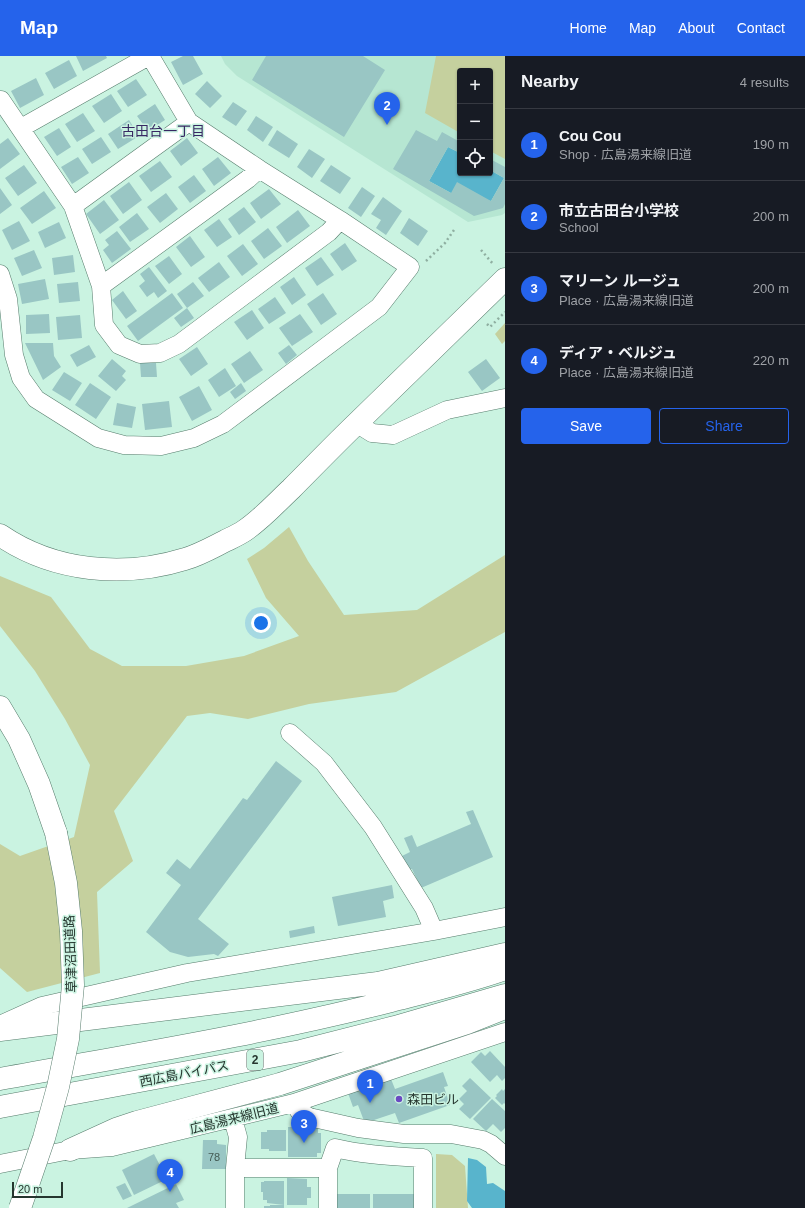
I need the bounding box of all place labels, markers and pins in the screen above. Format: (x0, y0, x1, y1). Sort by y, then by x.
pin: 2 (374, 92, 400, 125)
pin: 1 (357, 1070, 383, 1103)
place label: 森田ビル (407, 1092, 459, 1107)
marker: 森田ビル (394, 1094, 404, 1104)
pin: 3 (291, 1110, 317, 1143)
pin: 4 (157, 1159, 183, 1192)

